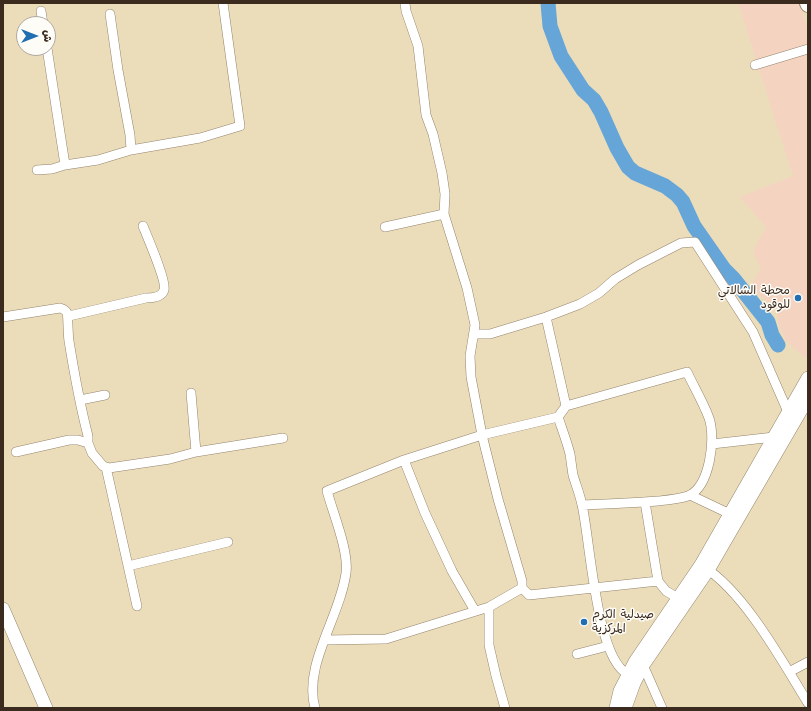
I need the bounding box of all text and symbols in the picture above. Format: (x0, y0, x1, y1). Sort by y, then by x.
north arrow (16, 16, 56, 56)
text: ش (40, 30, 55, 42)
place label: محطة الشالاتي للوقود (718, 284, 790, 312)
marker: محطة الشالاتي للوقود (793, 293, 803, 303)
place label: صيدلية الكرم المركزية (592, 608, 654, 636)
marker: صيدلية الكرم المركزية (579, 617, 589, 627)

